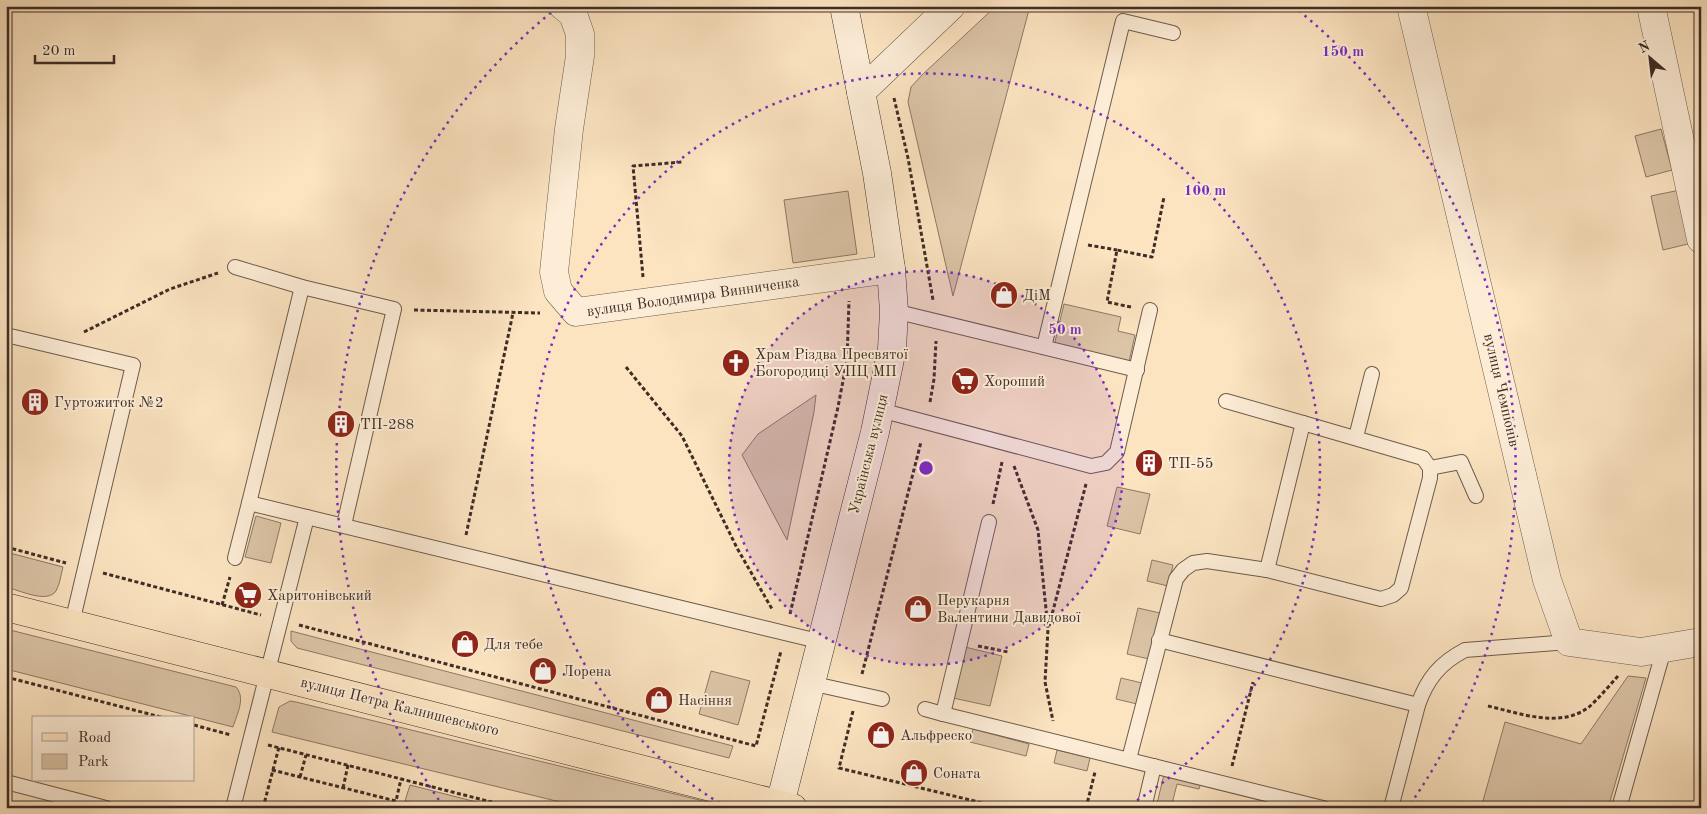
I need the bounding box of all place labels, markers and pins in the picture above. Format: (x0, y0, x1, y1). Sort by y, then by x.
shop icon: ДіМ (989, 280, 1019, 310)
place label: ДіМ (1023, 289, 1051, 304)
church icon: Храм Різдва Пресвятої Богородиці УПЦ МП (721, 348, 751, 378)
place label: Храм Різдва Пресвятої Богородиці УПЦ МП (755, 348, 909, 380)
supermarket icon: Хороший (950, 366, 980, 396)
place label: Хороший (984, 375, 1045, 390)
building icon: Гуртожиток №2 (20, 387, 50, 417)
place label: Гуртожиток №2 (54, 396, 164, 411)
building icon: ТП-288 (326, 409, 356, 439)
place label: ТП-288 (360, 418, 414, 433)
building icon: ТП-55 (1134, 448, 1164, 478)
place label: ТП-55 (1168, 457, 1213, 472)
centre of rings (917, 459, 935, 477)
supermarket icon: Харитонівський (233, 580, 263, 610)
place label: Харитонівський (267, 589, 372, 604)
shop icon: Перукарня Валентини Давидової (903, 594, 933, 624)
place label: Перукарня Валентини Давидової (937, 594, 1081, 626)
shop icon: Для тебе (450, 629, 480, 659)
place label: Для тебе (484, 638, 543, 653)
shop icon: Лорена (528, 656, 558, 686)
place label: Лорена (562, 665, 612, 680)
shop icon: Насіння (644, 685, 674, 715)
place label: Насіння (678, 694, 732, 709)
shop icon: Альфреско (866, 720, 896, 750)
place label: Альфреско (900, 729, 972, 744)
shop icon: Соната (899, 758, 929, 788)
place label: Соната (933, 767, 981, 782)

